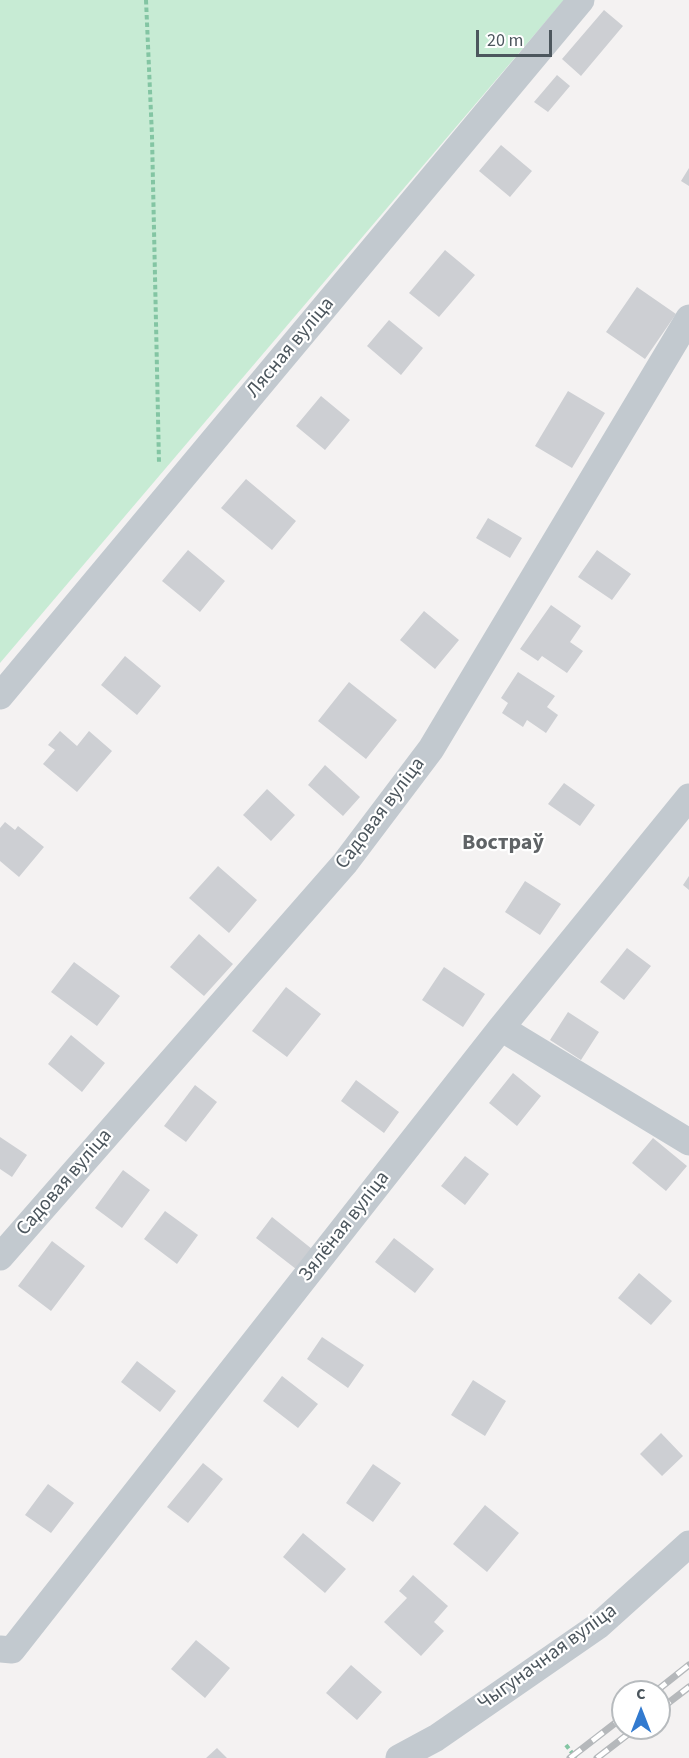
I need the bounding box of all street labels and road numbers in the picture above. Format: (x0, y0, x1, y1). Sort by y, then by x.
street label: Лясная вуліца (242, 293, 340, 403)
street label: Садовая вуліца (331, 753, 431, 875)
street label: Садовая вуліца (12, 1125, 118, 1241)
street label: Зялёная вуліца (294, 1167, 396, 1287)
street label: Чыгуначная вуліца (474, 1599, 622, 1717)

